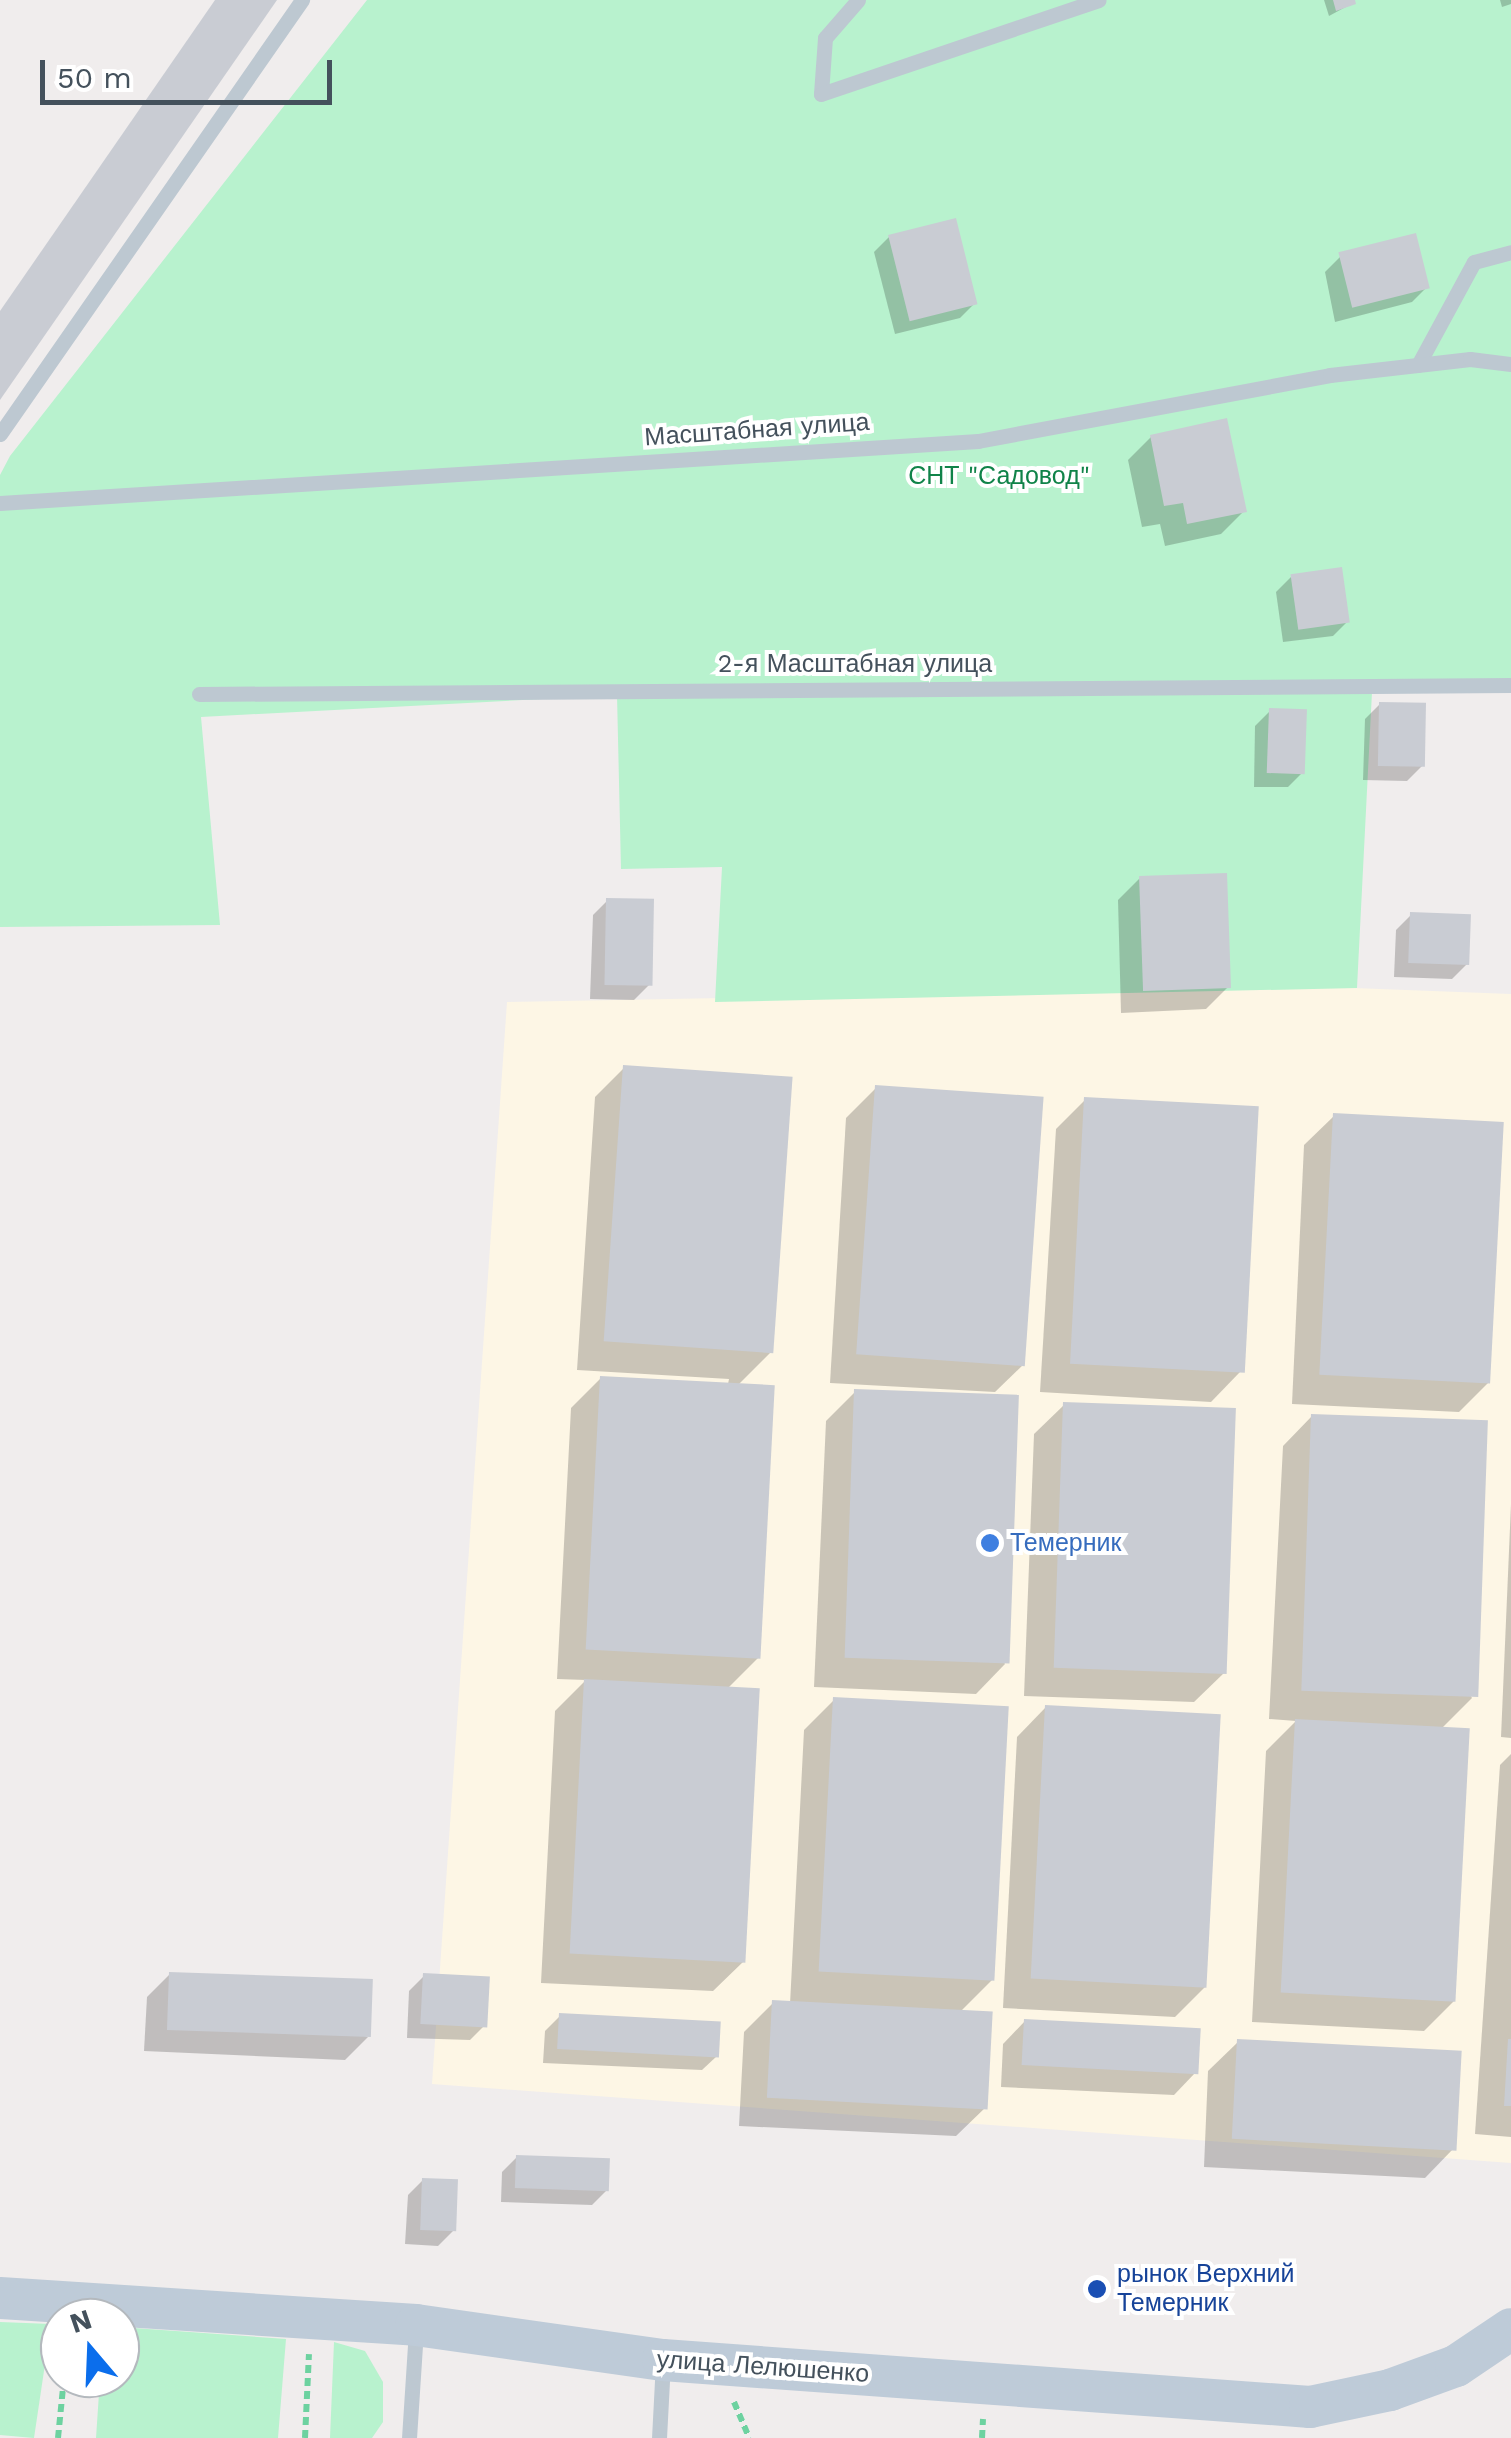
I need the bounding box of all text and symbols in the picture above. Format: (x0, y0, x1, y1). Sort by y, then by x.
scale bar (45, 40, 338, 102)
text: 50 m (57, 60, 132, 95)
street label: Масштабная улица (644, 407, 870, 453)
park label: СНТ "Садовод" (908, 461, 1090, 491)
street label: 2-я Масштабная улица (718, 649, 992, 679)
place label: Темерник (1010, 1528, 1121, 1558)
marker: Темерник (979, 1532, 1001, 1554)
place label: рынок Верхний Темерник (1117, 2260, 1294, 2319)
marker: рынок Верхний Темерник (1086, 2278, 1108, 2300)
north arrow (40, 2298, 140, 2398)
text: N (66, 2302, 96, 2340)
street label: улица Лелюшенко (656, 2345, 870, 2389)

